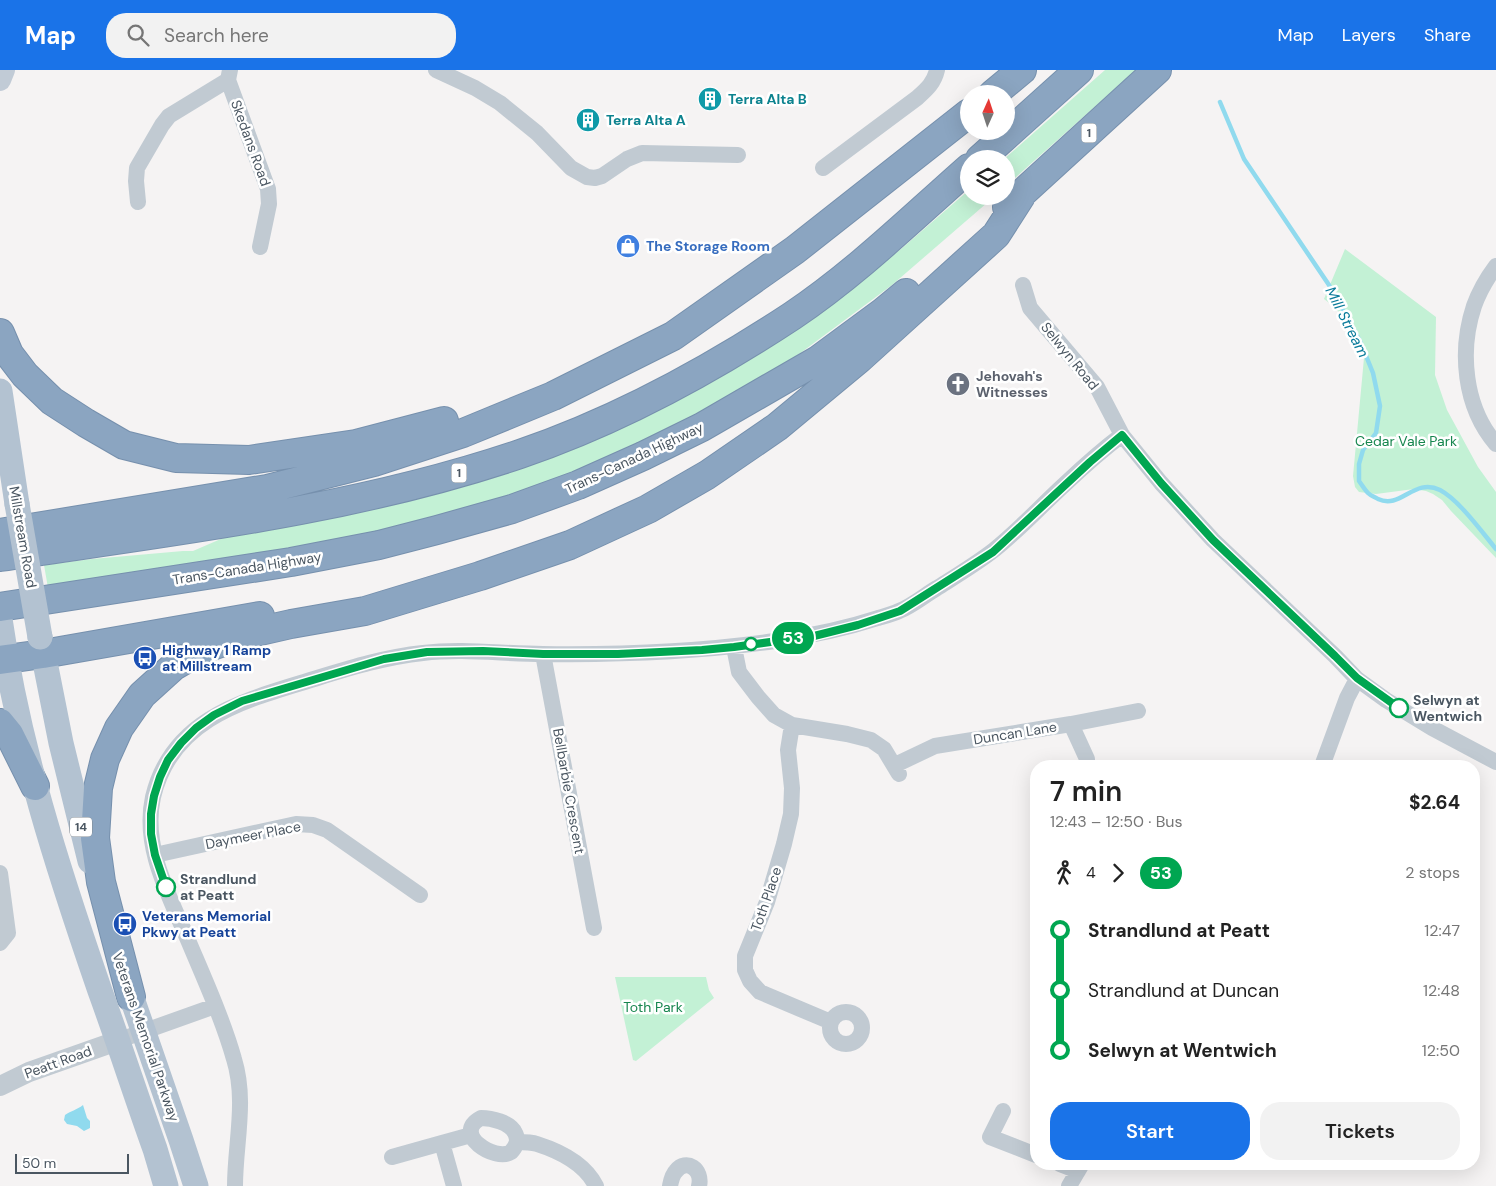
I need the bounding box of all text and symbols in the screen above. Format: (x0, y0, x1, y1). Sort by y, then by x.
search box (106, 13, 456, 58)
text: Map (25, 20, 76, 51)
icon: search (124, 21, 152, 49)
text: Search here (164, 23, 269, 48)
text: Map (1278, 23, 1314, 47)
text: Layers (1342, 23, 1396, 47)
text: Share (1424, 23, 1471, 47)
north arrow (960, 85, 1015, 140)
map controls (960, 85, 1015, 205)
building icon: Terra Alta B (697, 86, 723, 112)
place label: Terra Alta B (728, 90, 807, 108)
street label: Skedans Road (227, 97, 275, 189)
building icon: Terra Alta A (575, 107, 601, 133)
place label: Terra Alta A (606, 111, 686, 129)
road number: 1 (1082, 124, 1096, 142)
button: layers (960, 150, 1015, 205)
shop icon: The Storage Room (615, 233, 641, 259)
place label: The Storage Room (646, 237, 770, 255)
water label: Mill Stream (1321, 283, 1373, 361)
street label: Selwyn Road (1037, 318, 1103, 394)
place label: Jehovah's Witnesses (976, 367, 1048, 401)
church icon: Jehovah's Witnesses (945, 371, 971, 397)
street label: Trans-Canada Highway (562, 418, 706, 498)
park label: Cedar Vale Park (1355, 432, 1457, 450)
road number: 1 (452, 463, 466, 482)
street label: Millstream Road (5, 485, 41, 589)
street label: Trans-Canada Highway (171, 547, 323, 589)
line badge: 53 (770, 622, 816, 654)
text: 53 (782, 626, 804, 650)
unlabelled marker (744, 637, 758, 651)
place label: Highway 1 Ramp at Millstream (162, 641, 271, 675)
bus stop icon: Highway 1 Ramp at Millstream (132, 645, 158, 671)
place label: Selwyn at Wentwich (1413, 691, 1482, 725)
marker: Selwyn at Wentwich (1389, 698, 1409, 718)
street label: Duncan Lane (972, 718, 1058, 748)
street label: Bellbarbie Crescent (549, 727, 589, 855)
text: 7 min (1050, 773, 1122, 810)
text: $2.64 (1409, 790, 1460, 815)
text: 12:43 – 12:50 · Bus (1050, 811, 1183, 832)
street label: Daymeer Place (204, 817, 302, 853)
road number: 14 (70, 818, 92, 836)
icon: walk (1050, 859, 1078, 887)
icon: forward (1104, 859, 1132, 887)
text: 53 (1150, 861, 1172, 885)
text: 4 (1086, 862, 1096, 883)
text: 2 stops (1405, 862, 1460, 883)
street label: Toth Place (747, 864, 785, 933)
place label: Strandlund at Peatt (180, 870, 256, 904)
marker: Strandlund at Peatt (156, 877, 176, 897)
place label: Veterans Memorial Pkwy at Peatt (142, 907, 271, 941)
bus stop icon: Veterans Memorial Pkwy at Peatt (112, 911, 138, 937)
text: Strandlund at Peatt (1088, 918, 1270, 943)
text: 12:47 (1424, 920, 1460, 941)
street label: Veterans Memorial Parkway (109, 950, 184, 1124)
text: Strandlund at Duncan (1088, 978, 1279, 1003)
text: 12:48 (1423, 980, 1460, 1001)
park label: Toth Park (623, 998, 683, 1016)
text: Selwyn at Wentwich (1088, 1038, 1277, 1063)
text: 12:50 (1422, 1040, 1460, 1061)
street label: Peatt Road (22, 1042, 94, 1082)
button: Start (1050, 1102, 1250, 1160)
button: Tickets (1260, 1102, 1460, 1160)
scale bar (15, 1151, 129, 1174)
text: 50 m (22, 1154, 56, 1172)

